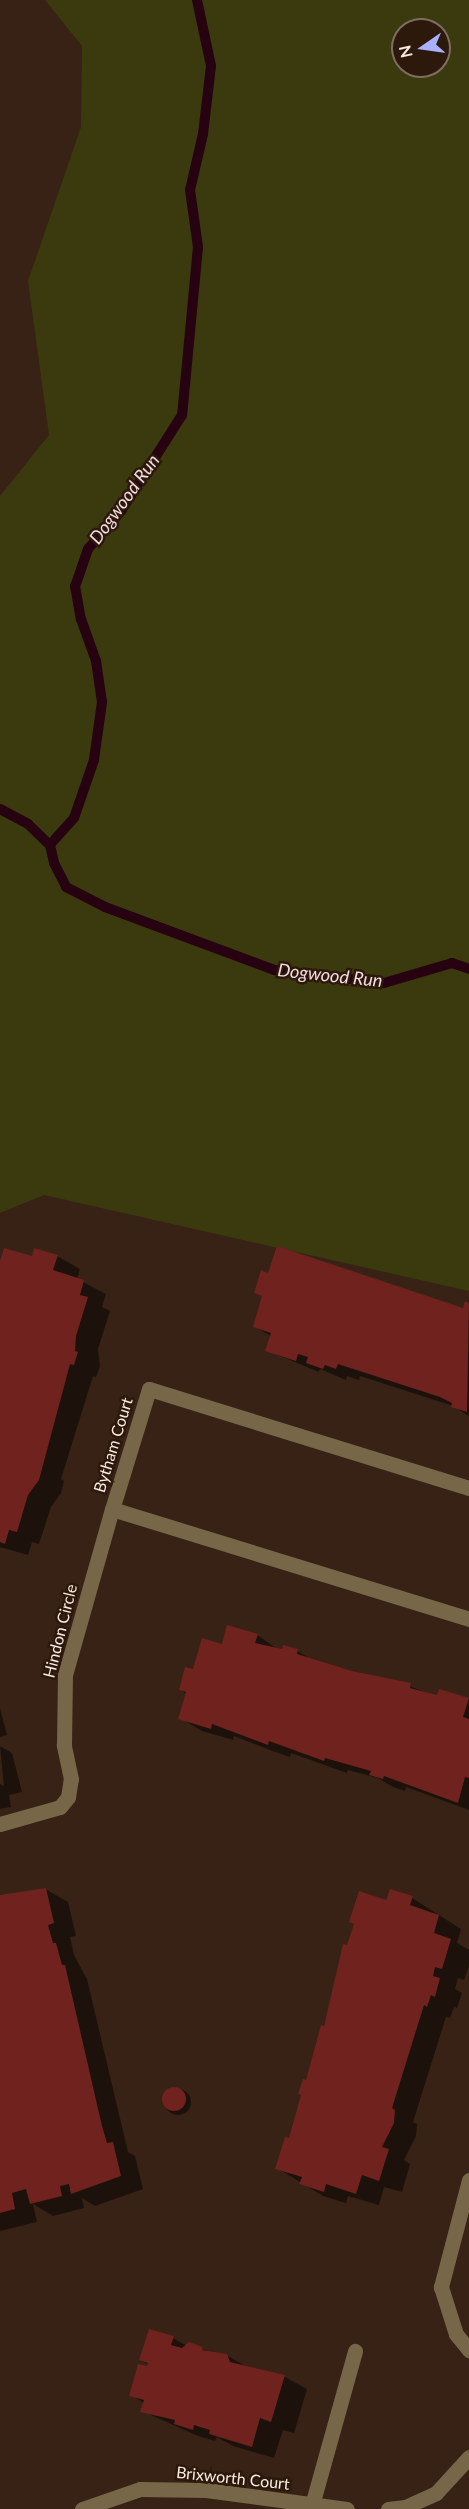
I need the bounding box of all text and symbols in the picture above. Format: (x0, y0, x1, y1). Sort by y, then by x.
north arrow (391, 18, 451, 78)
text: N (394, 44, 416, 60)
water label: Dogwood Run (84, 450, 164, 548)
water label: Dogwood Run (277, 959, 383, 991)
street label: Bytham Court (89, 1395, 137, 1495)
street label: Hindon Circle (39, 1582, 81, 1680)
street label: Brixworth Court (175, 2462, 291, 2494)

